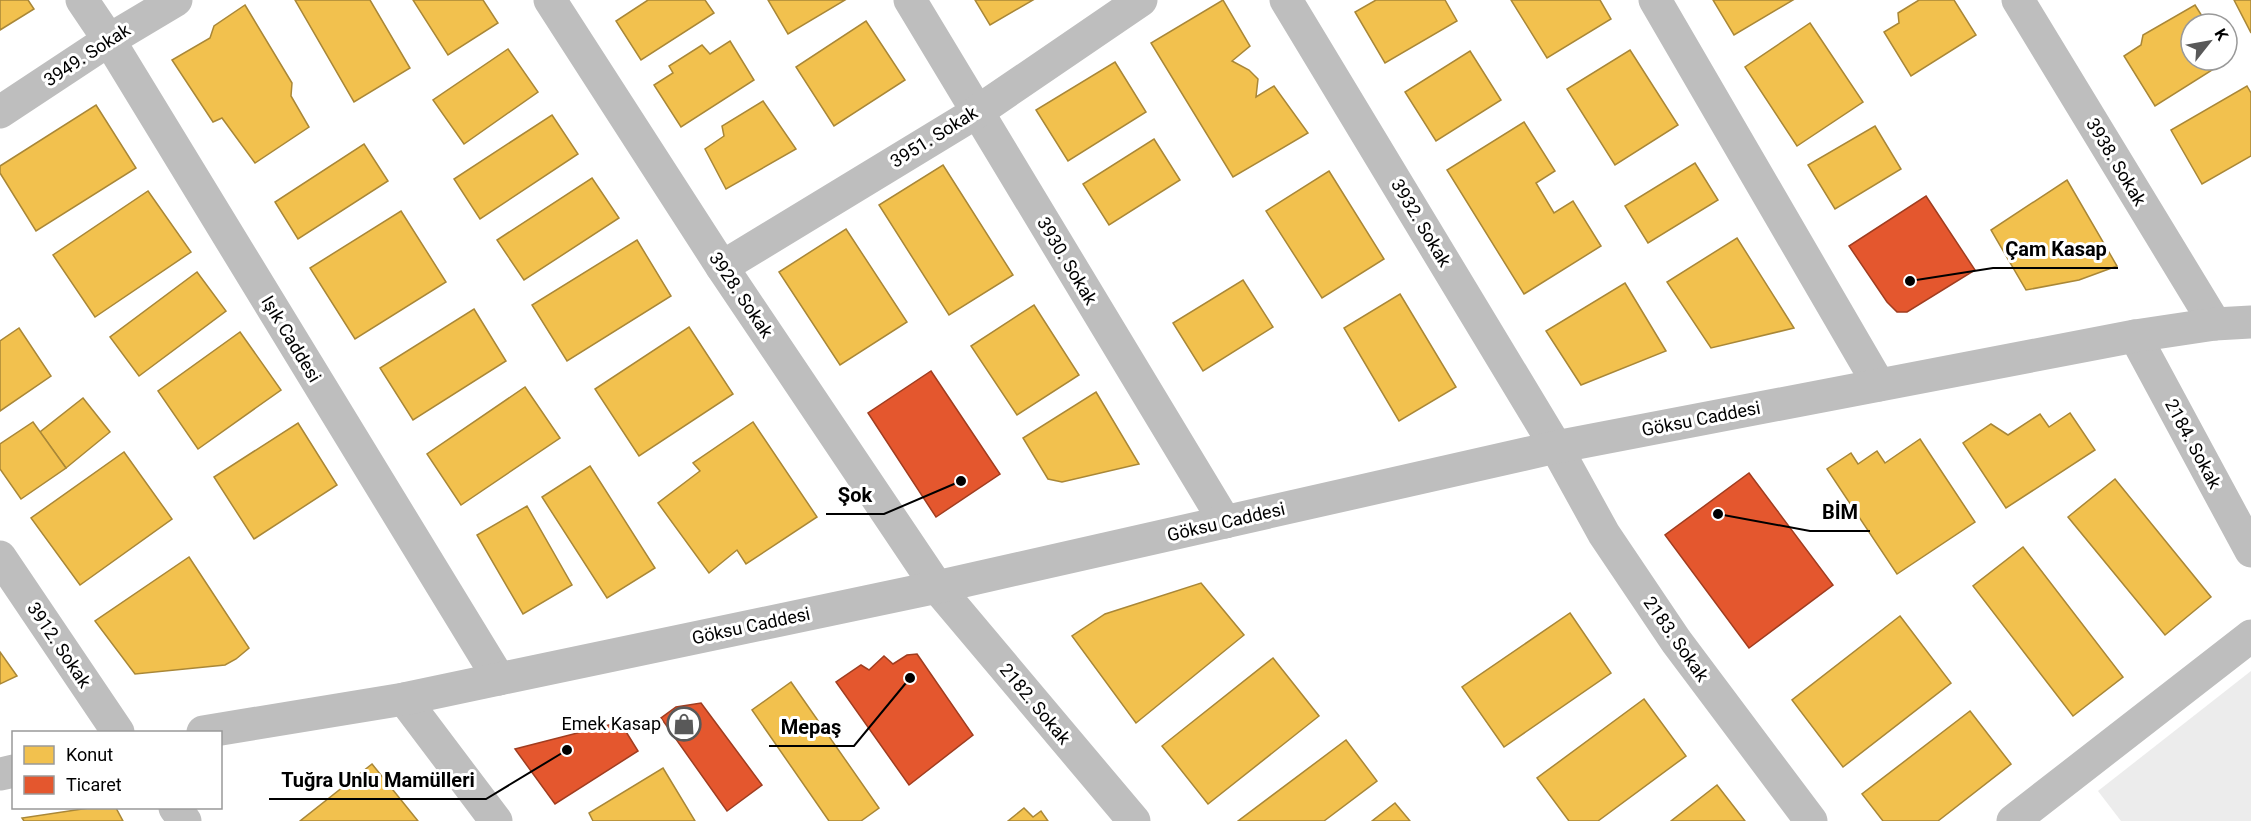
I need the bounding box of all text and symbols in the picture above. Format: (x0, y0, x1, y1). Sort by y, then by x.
north arrow (2179, 12, 2239, 72)
street label: 3949. Sokak (40, 18, 135, 90)
text: K (2211, 25, 2233, 44)
street label: 3951. Sokak (886, 101, 982, 172)
street label: 3938. Sokak (2082, 114, 2151, 210)
street label: 3932. Sokak (1387, 175, 1456, 271)
street label: 3930. Sokak (1033, 213, 1102, 309)
callout: Çam Kasap (1993, 230, 2118, 268)
text: Çam Kasap (2005, 237, 2107, 261)
street label: 3928. Sokak (705, 248, 778, 342)
street label: Işık Caddesi (257, 292, 325, 386)
street label: 2184. Sokak (2161, 395, 2226, 493)
street label: Göksu Caddesi (1640, 397, 1762, 440)
callout: Şok (826, 476, 884, 514)
text: Şok (838, 483, 872, 507)
callout: BİM (1810, 493, 1870, 531)
street label: Göksu Caddesi (1165, 498, 1287, 545)
text: BİM (1822, 500, 1858, 524)
street label: 2183. Sokak (1640, 592, 1714, 686)
street label: 3912. Sokak (23, 598, 96, 692)
street label: Göksu Caddesi (690, 603, 812, 648)
street label: 2182. Sokak (996, 659, 1076, 749)
shop icon: Emek Kasap (666, 706, 702, 742)
callout: Mepaş (769, 708, 854, 746)
place label: Emek Kasap (562, 713, 661, 734)
text: Mepaş (781, 715, 841, 739)
legend (12, 731, 222, 809)
text: Konut (66, 744, 113, 765)
callout: Tuğra Unlu Mamülleri (269, 761, 486, 799)
text: Tuğra Unlu Mamülleri (281, 768, 475, 792)
text: Ticaret (66, 774, 122, 795)

